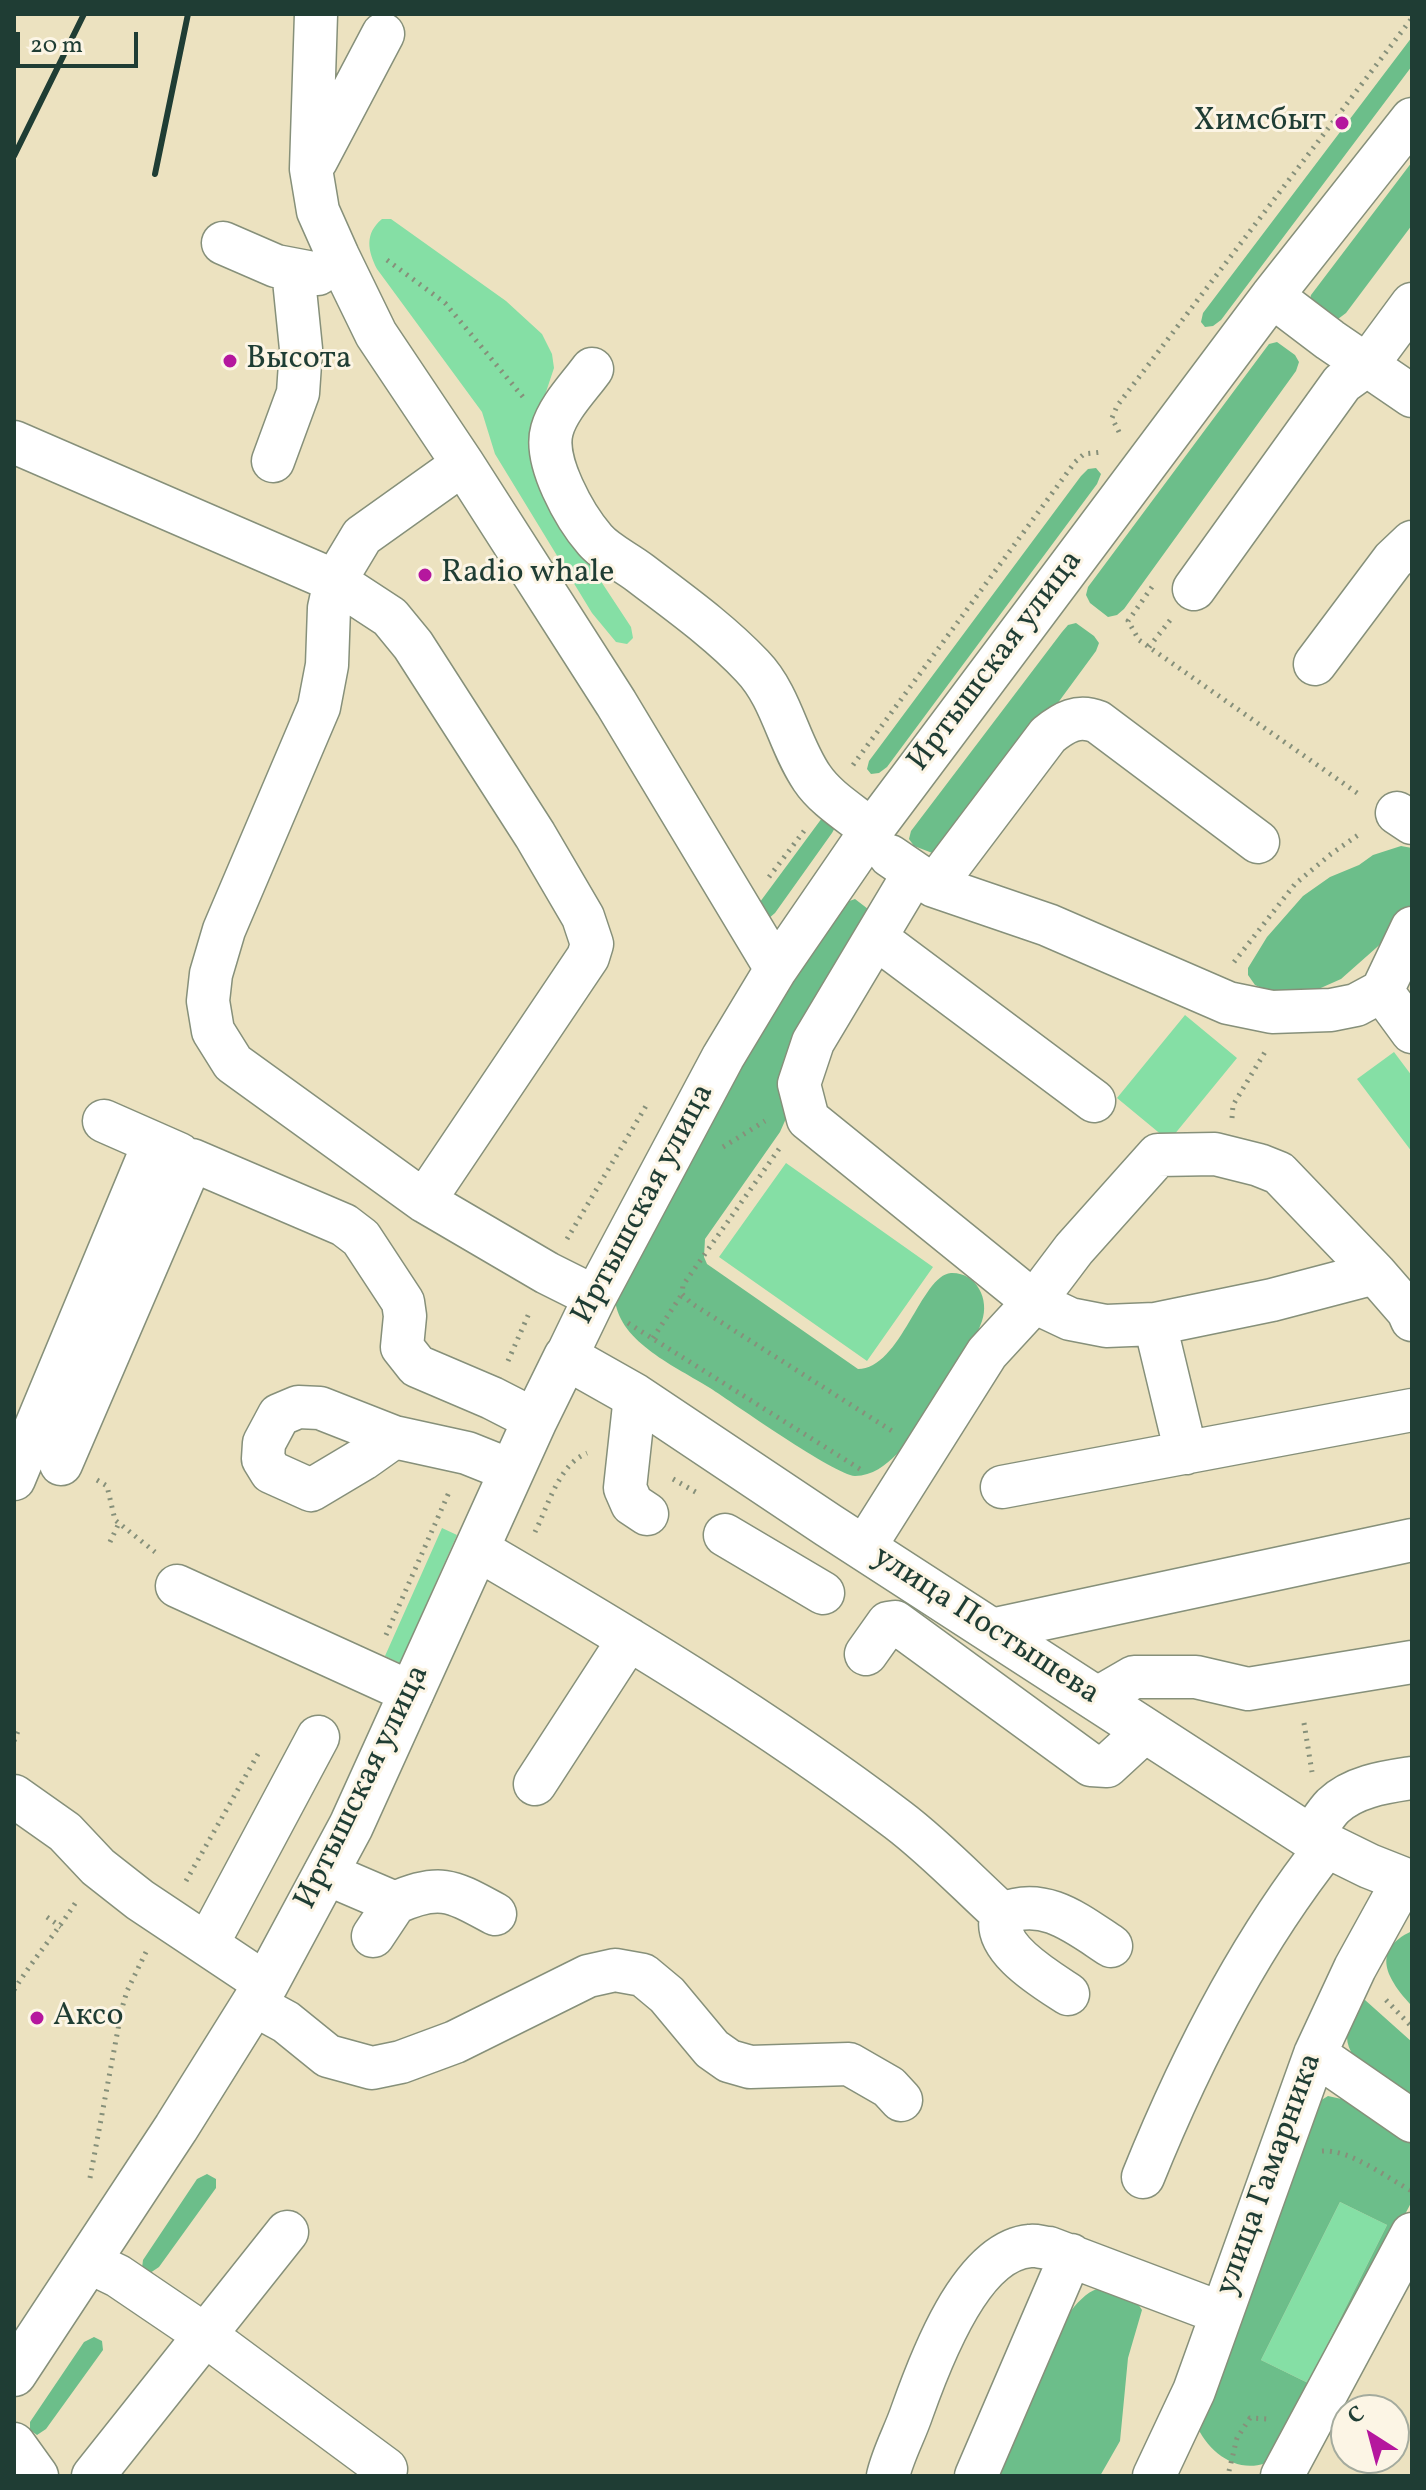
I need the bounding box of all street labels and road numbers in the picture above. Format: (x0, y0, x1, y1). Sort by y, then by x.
street label: Иртышская улица (901, 544, 1093, 780)
street label: Иртышская улица (565, 1078, 725, 1332)
street label: улица Постышева (864, 1539, 1106, 1715)
street label: Иртышская улица (288, 1660, 440, 1916)
street label: улица Гамарника (1209, 2049, 1333, 2301)

